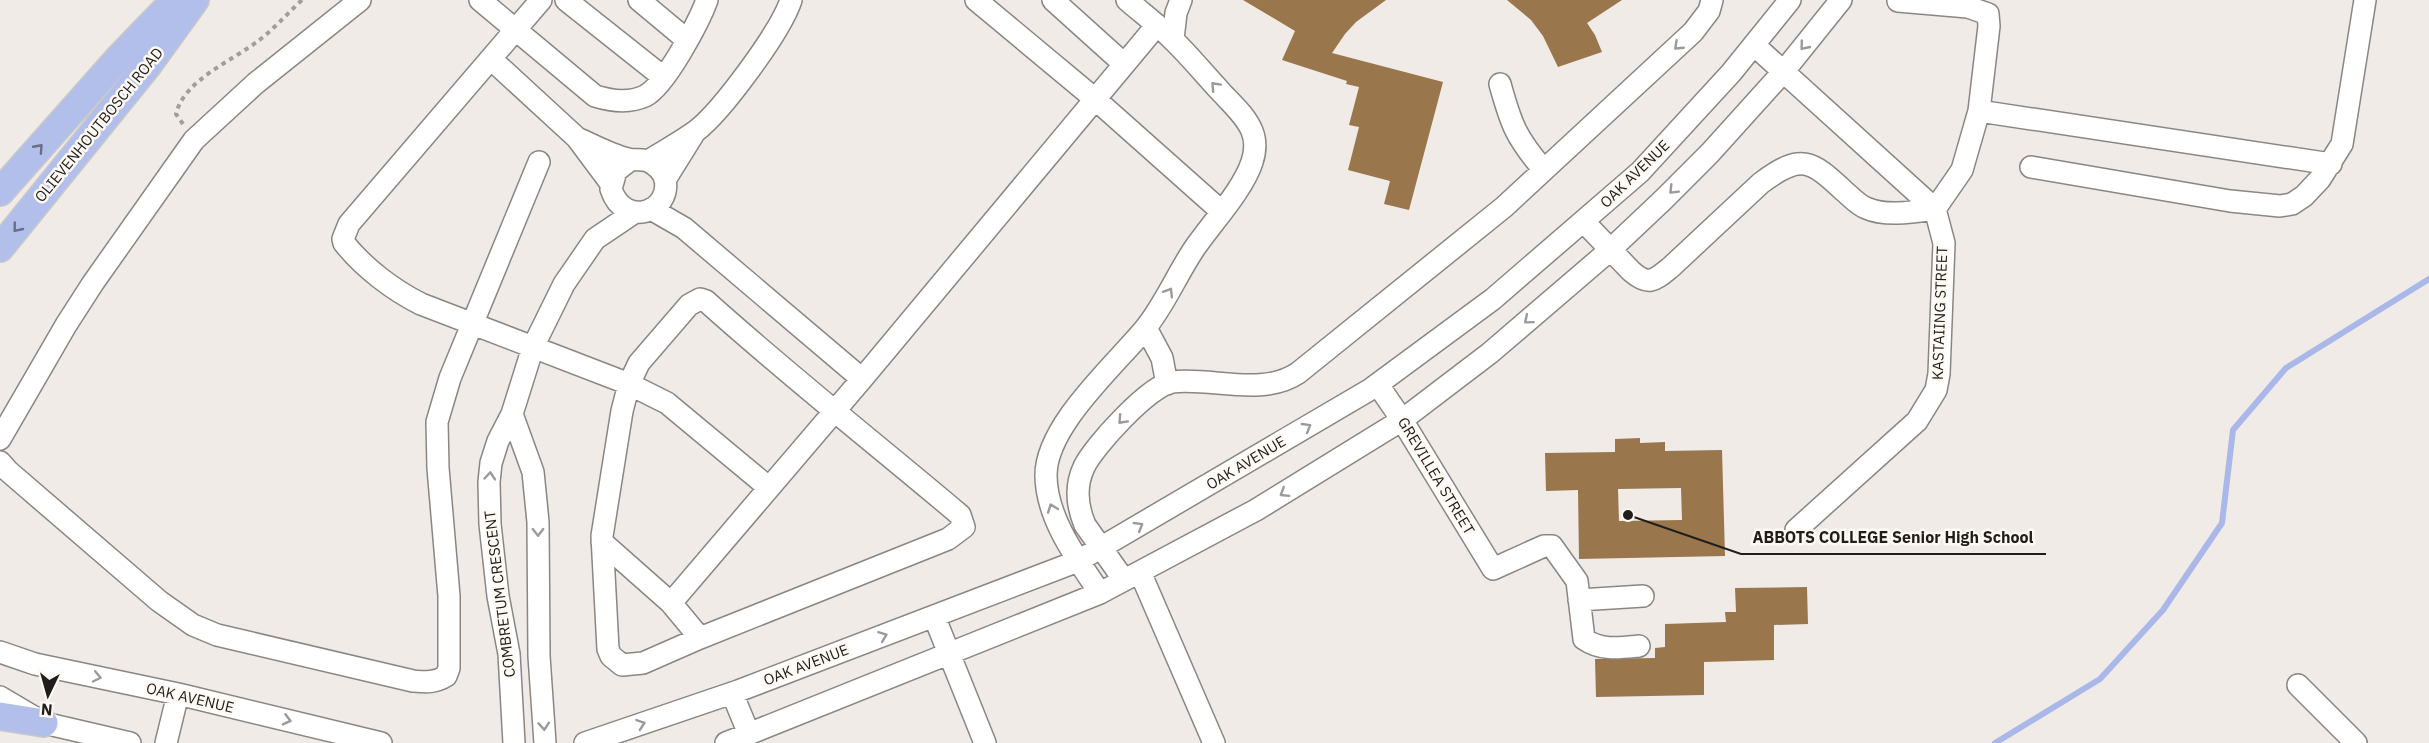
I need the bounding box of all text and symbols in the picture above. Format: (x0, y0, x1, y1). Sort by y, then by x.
one-way arrow (1674, 39, 1685, 50)
one-way arrow (1801, 39, 1812, 50)
street label: OLIEVENHOUTBOSCH ROAD (30, 44, 167, 206)
one-way arrow (1211, 82, 1222, 92)
street label: OAK AVENUE (1596, 136, 1673, 212)
one-way arrow (32, 144, 43, 155)
one-way arrow (1670, 183, 1680, 194)
one-way arrow (13, 221, 24, 232)
street label: KASTAIING STREET (1928, 245, 1951, 380)
one-way arrow (1162, 288, 1174, 298)
one-way arrow (1524, 313, 1535, 324)
one-way arrow (1118, 414, 1129, 424)
street label: GREVILLEA STREET (1394, 414, 1479, 538)
one-way arrow (1301, 423, 1311, 435)
street label: OAK AVENUE (1203, 431, 1289, 494)
one-way arrow (483, 472, 496, 481)
one-way arrow (1280, 486, 1290, 498)
one-way arrow (1047, 503, 1060, 514)
street label: COMBRETUM CRESCENT (480, 509, 519, 679)
callout: ABBOTS COLLEGE Senior High School (1741, 520, 2046, 554)
one-way arrow (1133, 522, 1143, 534)
one-way arrow (532, 527, 545, 536)
text: ABBOTS COLLEGE Senior High School (1753, 527, 2034, 547)
one-way arrow (877, 630, 888, 643)
street label: OAK AVENUE (761, 640, 851, 689)
north arrow (18, 665, 78, 725)
one-way arrow (92, 670, 102, 683)
street label: OAK AVENUE (144, 678, 236, 717)
text: N (40, 699, 53, 720)
one-way arrow (282, 712, 292, 725)
one-way arrow (635, 719, 646, 732)
one-way arrow (537, 722, 550, 731)

